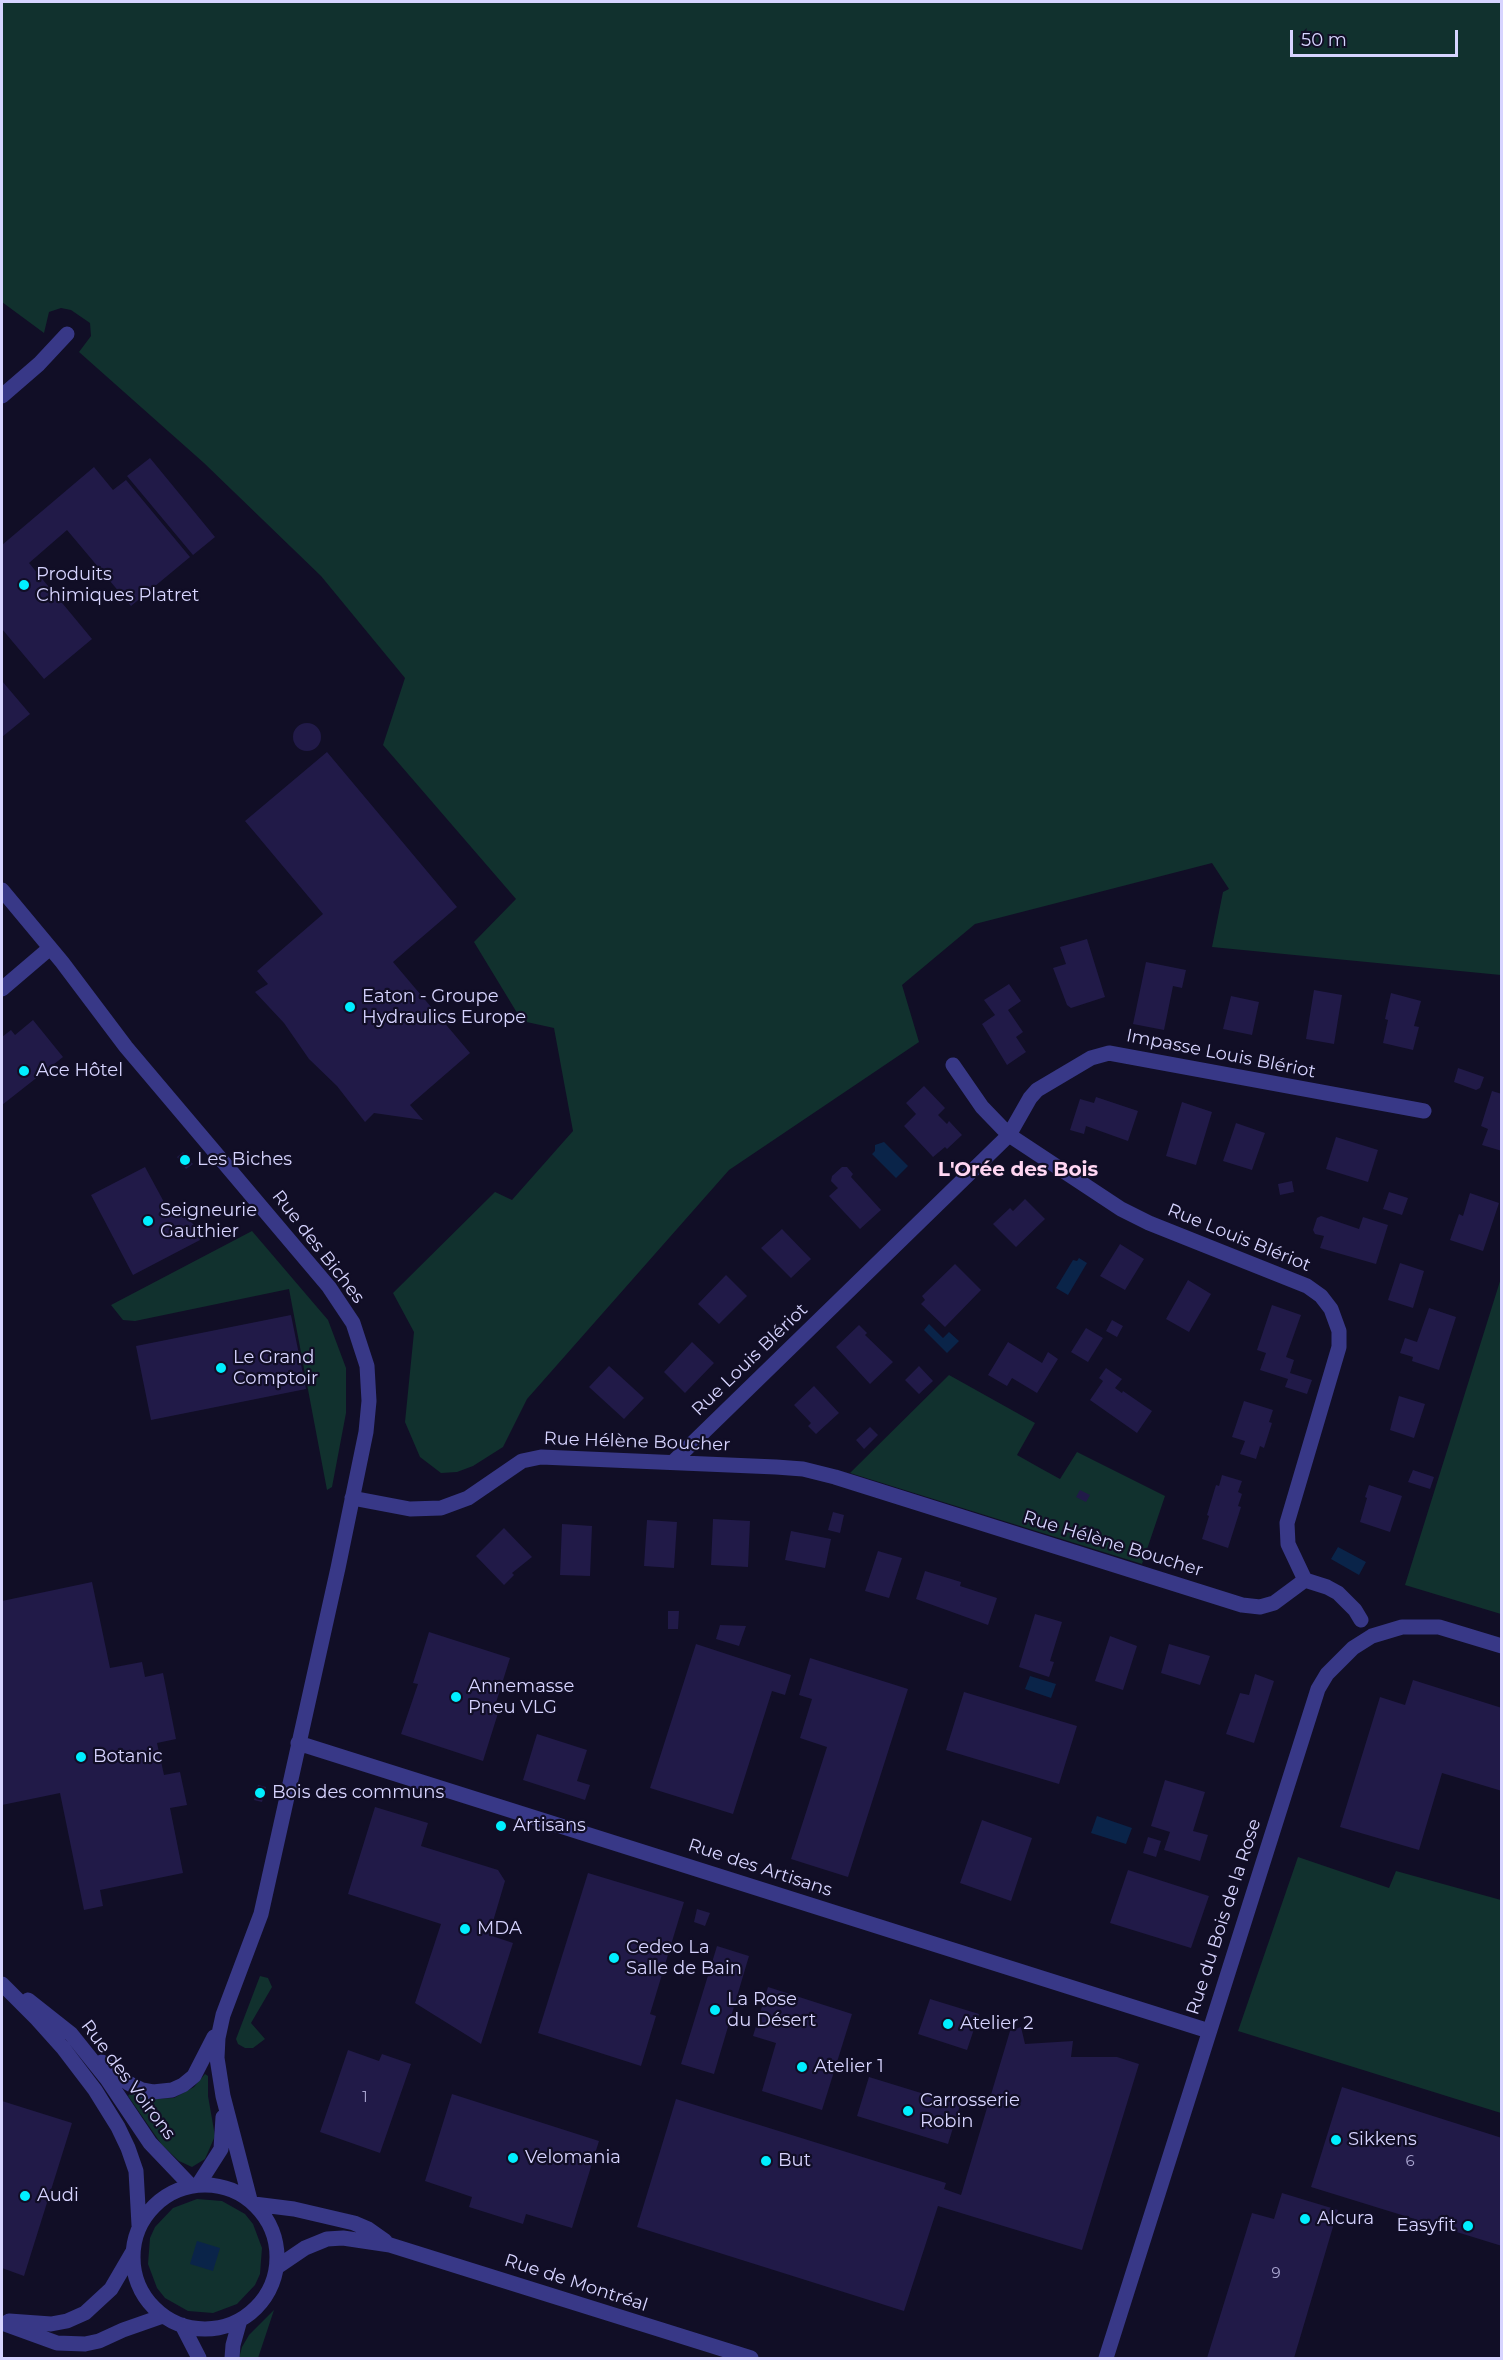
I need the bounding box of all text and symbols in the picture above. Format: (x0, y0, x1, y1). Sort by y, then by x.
scale bar (1293, 18, 1461, 56)
text: 50 m (1301, 29, 1347, 51)
place label: Produits Chimiques Platret (36, 564, 199, 606)
marker: Produits Chimiques Platret (17, 578, 31, 592)
place label: Eaton - Groupe Hydraulics Europe (362, 986, 526, 1028)
marker: Eaton - Groupe Hydraulics Europe (343, 1000, 357, 1014)
street label: Impasse Louis Blériot (1124, 1025, 1318, 1083)
place label: Ace Hôtel (36, 1060, 123, 1082)
marker: Ace Hôtel (17, 1064, 31, 1078)
place label: Les Biches (197, 1149, 292, 1171)
marker: Les Biches (178, 1153, 192, 1167)
district label: L'Orée des Bois (938, 1158, 1098, 1182)
street label: Rue des Biches (267, 1186, 369, 1308)
street label: Rue Louis Blériot (1164, 1199, 1314, 1277)
place label: Seigneurie Gauthier (160, 1200, 257, 1242)
marker: Seigneurie Gauthier (141, 1214, 155, 1228)
street label: Rue Louis Blériot (688, 1299, 812, 1421)
place label: Le Grand Comptoir (233, 1347, 318, 1390)
marker: Le Grand Comptoir (214, 1361, 228, 1375)
street label: Rue Hélène Boucher (543, 1428, 731, 1456)
street label: Rue Hélène Boucher (1020, 1506, 1206, 1582)
place label: Annemasse Pneu VLG (468, 1676, 574, 1718)
marker: Annemasse Pneu VLG (449, 1690, 463, 1704)
place label: Botanic (93, 1746, 163, 1768)
marker: Botanic (74, 1750, 88, 1764)
place label: Bois des communs (272, 1782, 444, 1804)
marker: Bois des communs (253, 1786, 267, 1800)
place label: Artisans (513, 1815, 586, 1837)
street label: Rue du Bois de la Rose (1182, 1816, 1266, 2018)
marker: Artisans (494, 1819, 508, 1833)
street label: Rue des Artisans (685, 1835, 835, 1901)
place label: MDA (477, 1918, 522, 1940)
marker: MDA (458, 1922, 472, 1936)
place label: Cedeo La Salle de Bain (626, 1937, 742, 1980)
marker: Cedeo La Salle de Bain (607, 1951, 621, 1965)
place label: La Rose du Désert (727, 1989, 816, 2032)
marker: La Rose du Désert (708, 2003, 722, 2017)
place label: Atelier 2 (960, 2013, 1033, 2035)
street label: Rue des Voirons (76, 2016, 180, 2144)
marker: Atelier 2 (941, 2017, 955, 2031)
place label: Atelier 1 (814, 2056, 884, 2078)
marker: Atelier 1 (795, 2060, 809, 2074)
house number: 1 (362, 2089, 368, 2107)
place label: Carrosserie Robin (920, 2090, 1020, 2132)
marker: Carrosserie Robin (901, 2104, 915, 2118)
place label: Sikkens (1348, 2129, 1417, 2151)
marker: Sikkens (1329, 2133, 1343, 2147)
place label: Velomania (525, 2147, 621, 2169)
place label: But (778, 2150, 811, 2172)
marker: Velomania (506, 2151, 520, 2165)
house number: 6 (1405, 2153, 1415, 2171)
marker: But (759, 2154, 773, 2168)
place label: Audi (37, 2185, 79, 2207)
marker: Audi (18, 2189, 32, 2203)
place label: Alcura (1317, 2208, 1374, 2230)
marker: Alcura (1298, 2212, 1312, 2226)
place label: Easyfit (1397, 2215, 1456, 2237)
marker: Easyfit (1461, 2219, 1475, 2233)
street label: Rue de Montréal (502, 2250, 650, 2316)
house number: 9 (1271, 2265, 1281, 2283)

